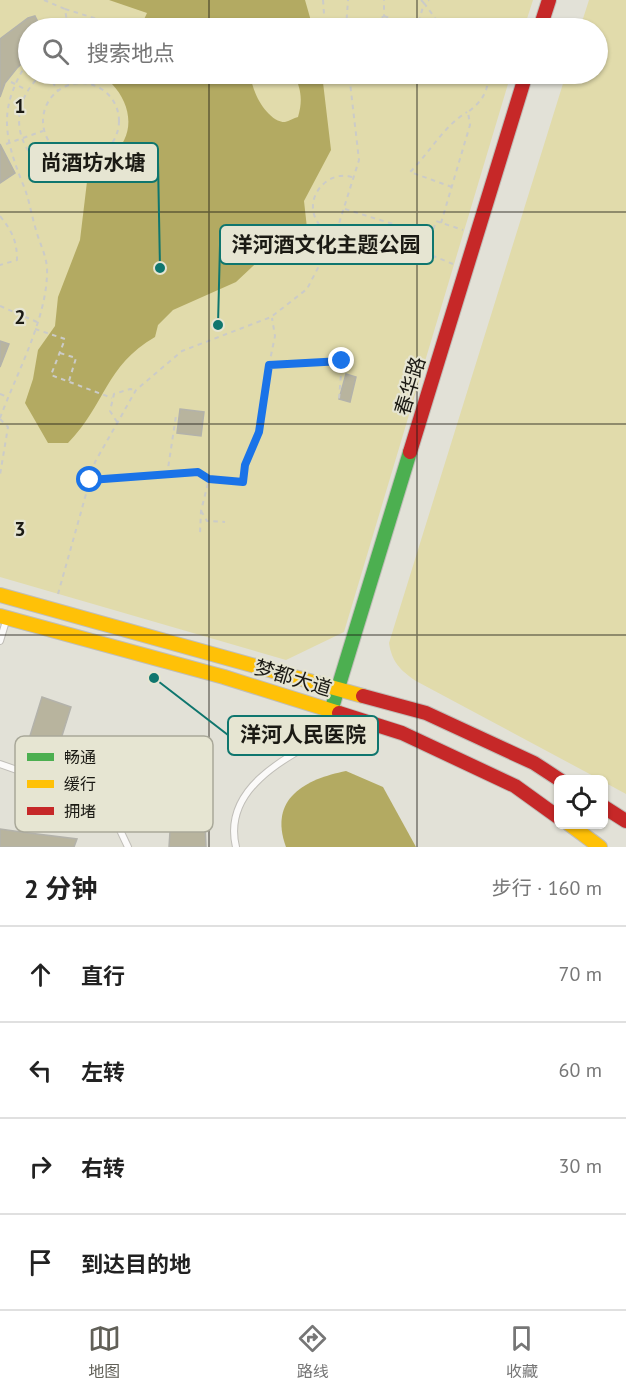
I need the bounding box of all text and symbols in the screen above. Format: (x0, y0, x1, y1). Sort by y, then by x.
search box (18, 18, 608, 84)
icon: search (39, 35, 72, 68)
text: 搜索地点 (87, 39, 175, 67)
text: 1 (14, 93, 26, 119)
callout: 尚酒坊水塘 (29, 143, 158, 182)
text: 尚酒坊水塘 (41, 149, 146, 176)
callout: 洋河酒文化主题公园 (220, 225, 433, 264)
text: 洋河酒文化主题公园 (232, 231, 421, 258)
text: 2 (14, 304, 26, 330)
route end (328, 347, 354, 373)
street label: 春华路 (389, 354, 431, 418)
route start (76, 466, 102, 492)
text: 3 (14, 516, 26, 542)
street label: 梦都大道 (251, 654, 335, 702)
callout: 洋河人民医院 (228, 716, 378, 755)
text: 洋河人民医院 (240, 721, 366, 748)
legend (15, 736, 213, 832)
text: 畅通 (64, 747, 96, 767)
text: 缓行 (64, 774, 96, 794)
map controls (554, 775, 608, 829)
button: locate (554, 775, 608, 829)
text: 拥堵 (64, 801, 96, 821)
text: 2 分钟 (24, 872, 97, 905)
text: 步行 · 160 m (492, 875, 602, 901)
icon: ahead (24, 958, 57, 991)
text: 70 m (559, 961, 602, 987)
text: 直行 (81, 962, 125, 990)
icon: left (24, 1054, 57, 1087)
text: 60 m (559, 1057, 602, 1083)
text: 左转 (81, 1058, 125, 1086)
icon: right (24, 1150, 57, 1183)
text: 30 m (559, 1153, 602, 1179)
text: 右转 (81, 1154, 125, 1182)
icon: arrive (24, 1246, 57, 1279)
text: 到达目的地 (81, 1250, 191, 1278)
tab: 地图 (88, 1322, 121, 1382)
tab: 路线 (296, 1322, 329, 1382)
tab: 收藏 (505, 1322, 538, 1382)

